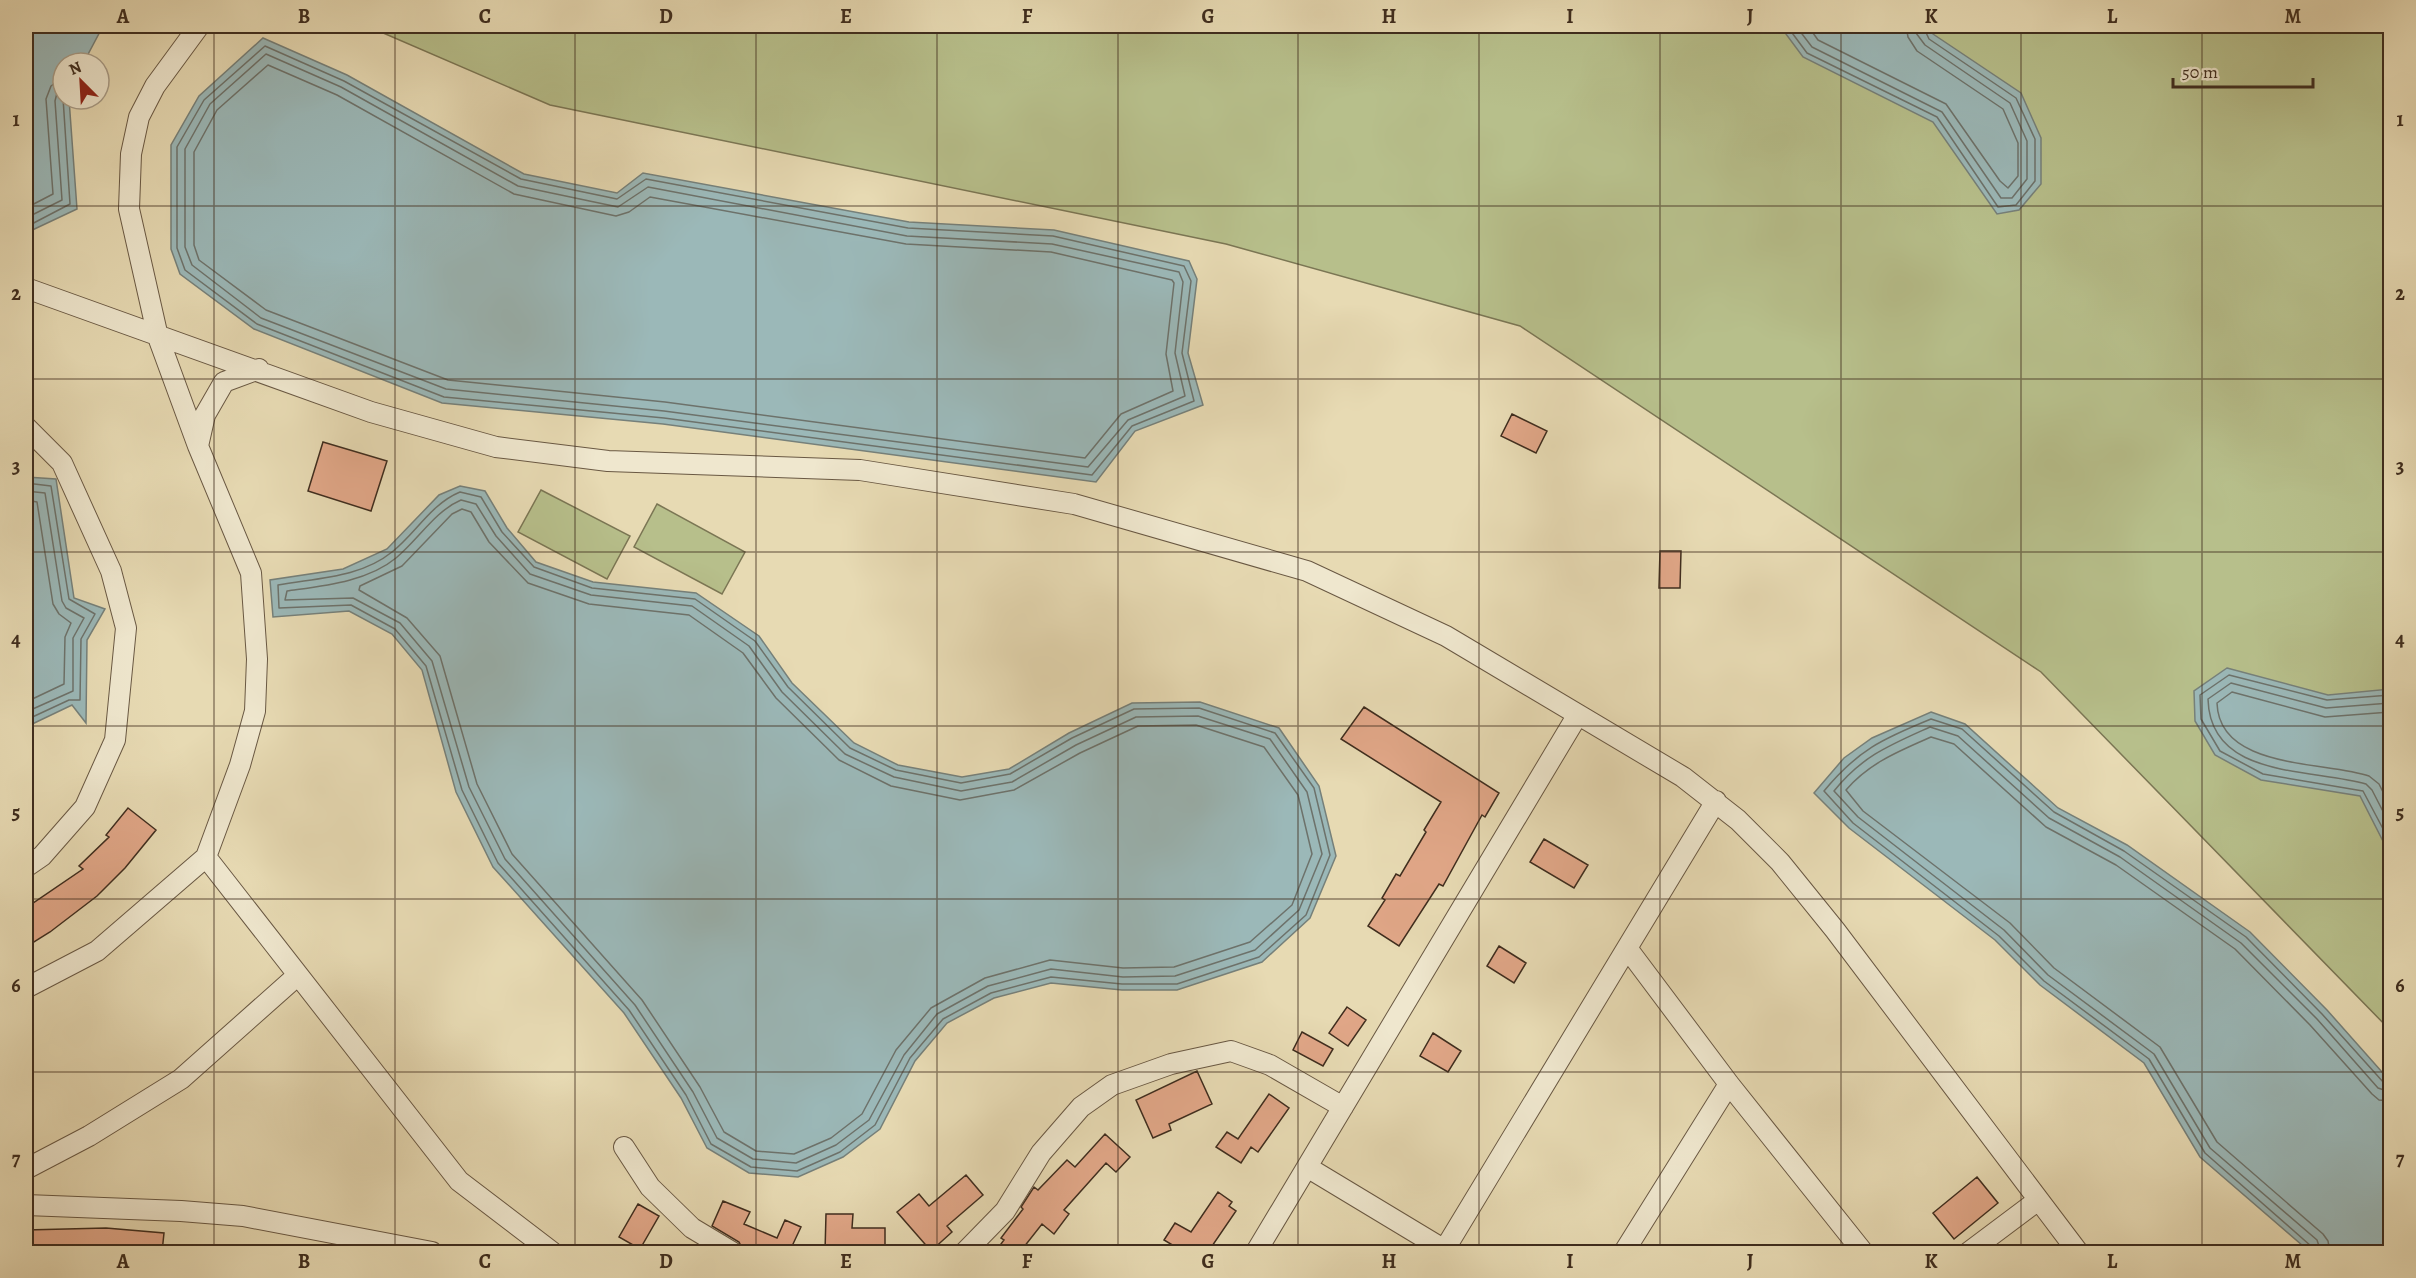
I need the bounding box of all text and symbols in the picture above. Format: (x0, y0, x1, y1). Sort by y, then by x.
text: A (116, 3, 130, 30)
text: B (298, 3, 310, 30)
text: C (479, 3, 491, 30)
text: D (659, 3, 673, 30)
text: E (840, 3, 852, 30)
text: F (1022, 3, 1033, 30)
text: G (1201, 3, 1215, 30)
text: H (1382, 3, 1397, 30)
text: I (1566, 3, 1574, 30)
text: J (1747, 3, 1754, 30)
text: K (1924, 3, 1938, 30)
text: L (2107, 3, 2118, 30)
text: M (2285, 3, 2302, 30)
north arrow (51, 51, 111, 111)
scale bar (2173, 51, 2312, 89)
text: N (66, 56, 85, 81)
text: 50 m (2182, 60, 2218, 84)
text: 1 (12, 106, 20, 133)
text: 1 (2396, 106, 2404, 133)
text: 2 (11, 280, 21, 307)
text: 2 (2395, 280, 2405, 307)
text: 3 (12, 453, 20, 480)
text: 3 (2396, 453, 2404, 480)
text: 4 (11, 626, 21, 653)
text: 4 (2395, 626, 2405, 653)
text: 5 (12, 799, 20, 826)
text: 5 (2396, 799, 2404, 826)
text: 6 (11, 972, 21, 999)
text: 6 (2395, 972, 2405, 999)
text: 7 (12, 1145, 21, 1172)
text: 7 (2396, 1145, 2405, 1172)
text: A (116, 1248, 130, 1275)
text: B (298, 1248, 310, 1275)
text: C (479, 1248, 491, 1275)
text: D (659, 1248, 673, 1275)
text: E (840, 1248, 852, 1275)
text: F (1022, 1248, 1033, 1275)
text: G (1201, 1248, 1215, 1275)
text: H (1382, 1248, 1397, 1275)
text: I (1566, 1248, 1574, 1275)
text: J (1747, 1248, 1754, 1275)
text: K (1924, 1248, 1938, 1275)
text: L (2107, 1248, 2118, 1275)
text: M (2285, 1248, 2302, 1275)

